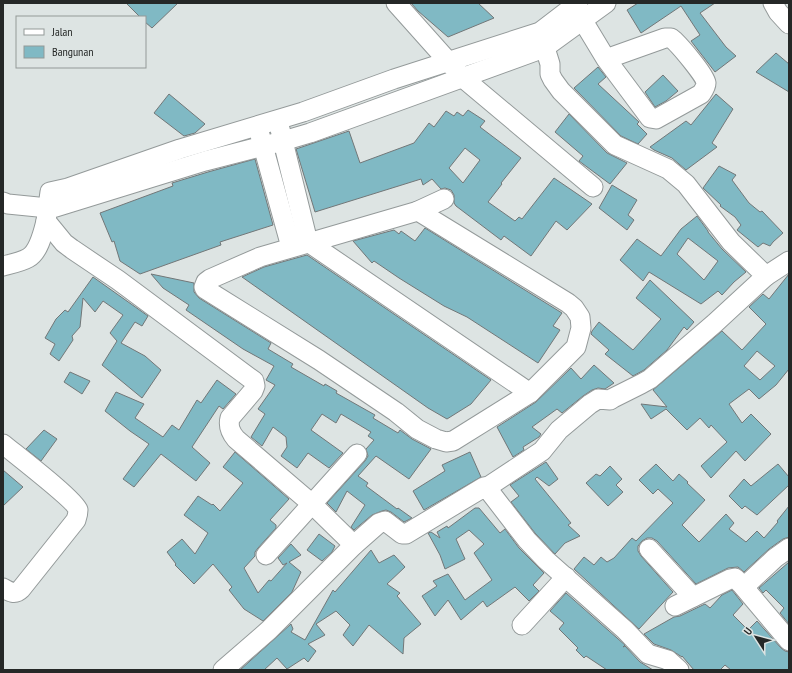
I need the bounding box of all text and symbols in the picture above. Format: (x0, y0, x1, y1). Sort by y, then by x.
legend (16, 16, 146, 68)
text: Jalan (51, 24, 73, 39)
text: Bangunan (52, 44, 93, 59)
north arrow (736, 617, 776, 657)
text: U (741, 624, 755, 638)

